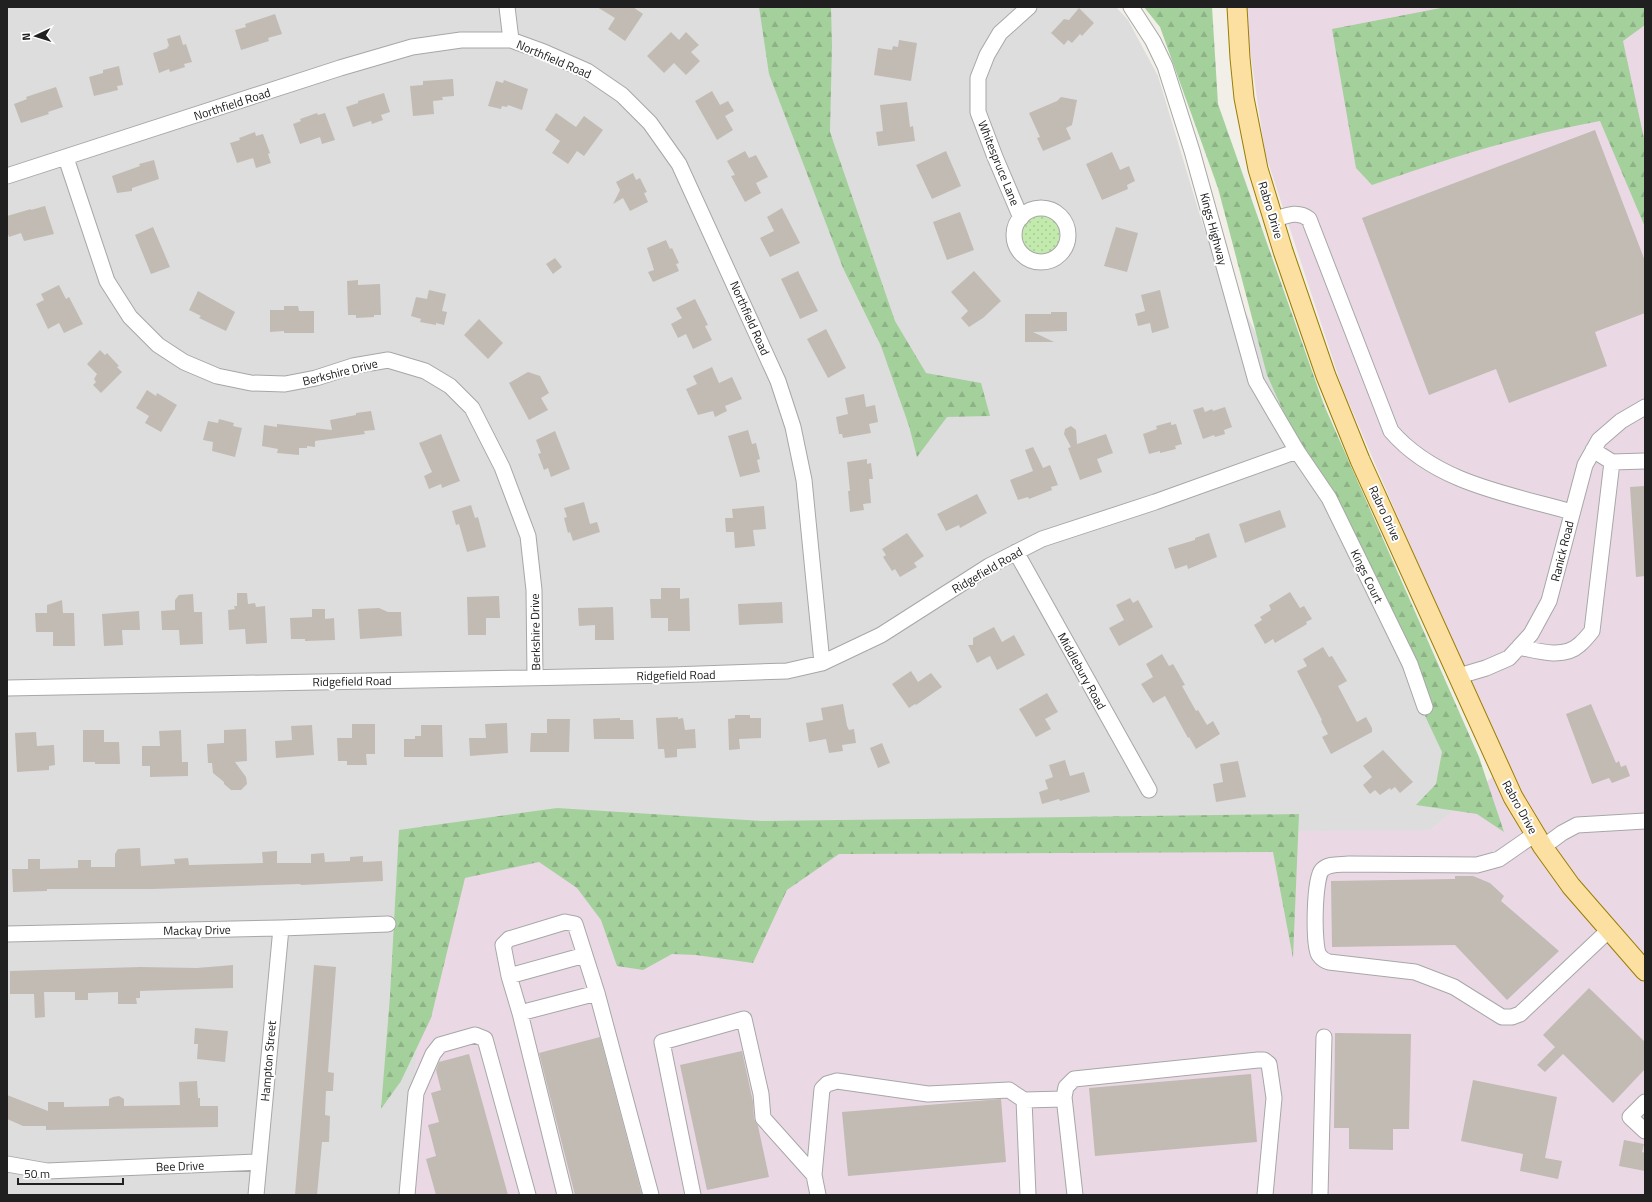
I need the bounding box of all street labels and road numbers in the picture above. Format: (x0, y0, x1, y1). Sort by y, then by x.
street label: Northfield Road (514, 35, 594, 83)
street label: Northfield Road (191, 83, 273, 125)
street label: Whitespruce Lane (973, 117, 1025, 209)
street label: Rabro Drive (1253, 179, 1289, 241)
street label: Kings Highway (1195, 191, 1233, 268)
street label: Northfield Road (725, 278, 775, 358)
street label: Berkshire Drive (300, 353, 380, 391)
street label: Rabro Drive (1364, 482, 1406, 544)
street label: Ranick Road (1545, 519, 1579, 583)
street label: Ridgefield Road (948, 542, 1026, 598)
street label: Kings Court (1346, 546, 1389, 607)
street label: Berkshire Drive (525, 593, 545, 671)
street label: Middlebury Road (1053, 629, 1111, 713)
street label: Ridgefield Road (636, 665, 716, 685)
street label: Ridgefield Road (312, 671, 392, 691)
street label: Rabro Drive (1497, 777, 1543, 837)
street label: Mackay Drive (163, 920, 231, 940)
street label: Hampton Street (255, 1019, 281, 1102)
street label: Bee Drive (155, 1156, 205, 1176)

